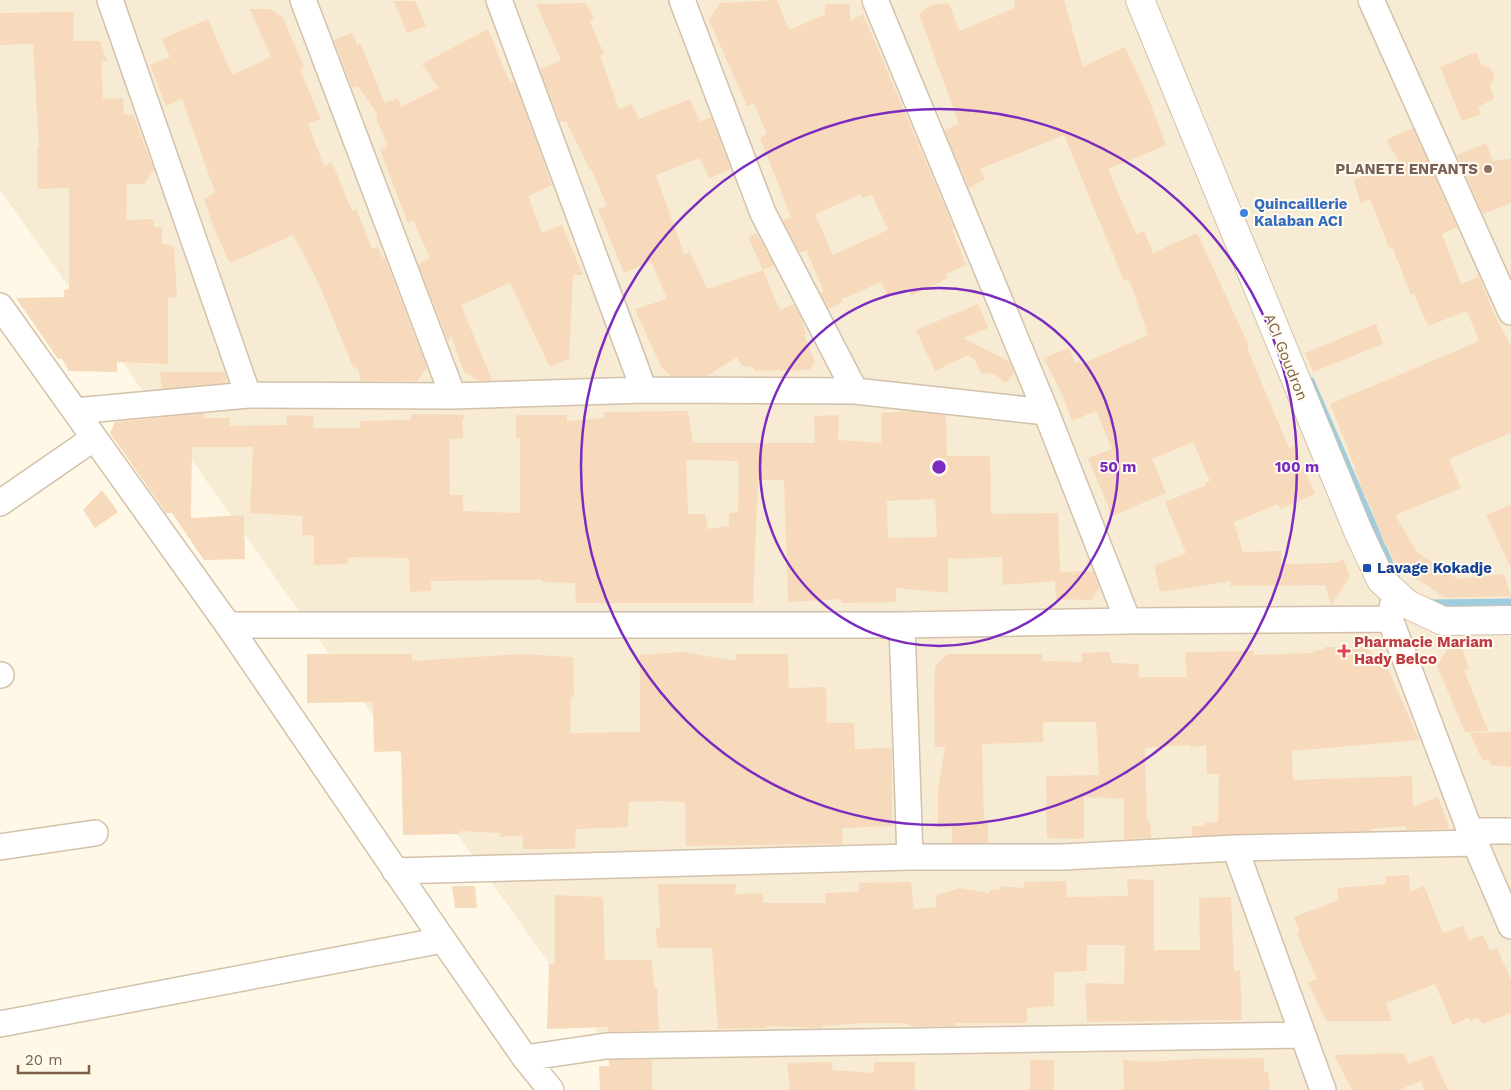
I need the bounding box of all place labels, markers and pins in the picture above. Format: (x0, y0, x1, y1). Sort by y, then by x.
place label: PLANETE ENFANTS (1335, 160, 1478, 178)
marker: PLANETE ENFANTS (1482, 163, 1494, 175)
place label: Quincaillerie Kalaban ACI (1254, 195, 1348, 230)
marker: Quincaillerie Kalaban ACI (1238, 207, 1250, 219)
centre of rings (930, 458, 948, 476)
place label: Lavage Kokadje (1377, 559, 1492, 577)
marker: Lavage Kokadje (1361, 562, 1373, 574)
place label: Pharmacie Mariam Hady Belco (1354, 633, 1493, 668)
marker: Pharmacie Mariam Hady Belco (1338, 645, 1350, 657)

